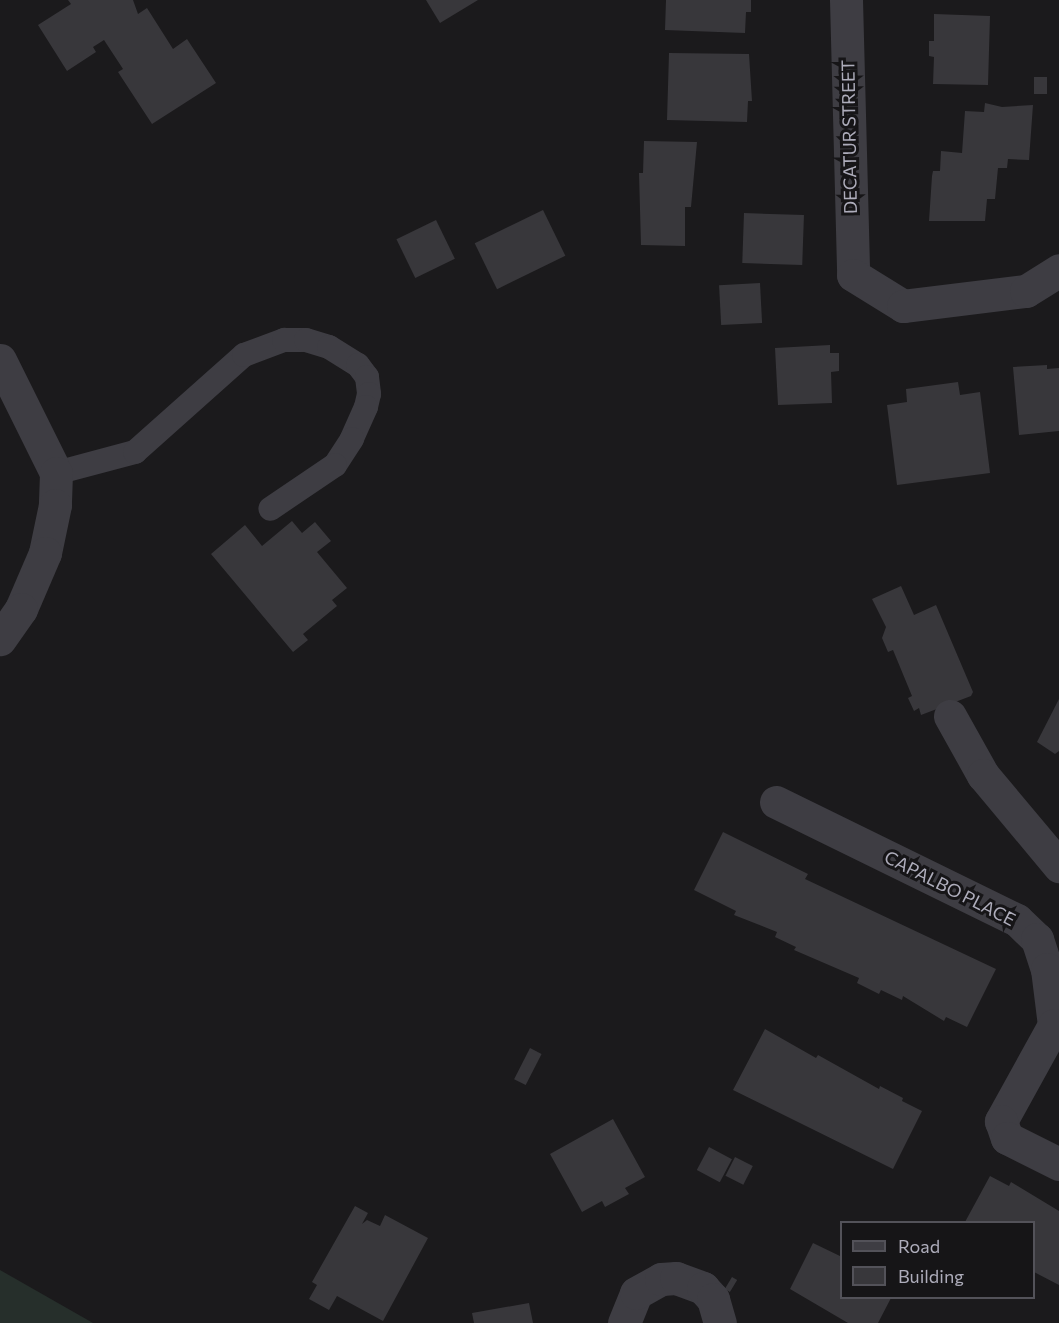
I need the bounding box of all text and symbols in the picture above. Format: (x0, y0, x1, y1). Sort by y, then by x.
street label: DECATUR STREET (837, 60, 861, 214)
street label: CAPALBO PLACE (881, 846, 1019, 930)
legend (840, 1221, 1035, 1299)
text: Road (898, 1235, 940, 1257)
text: Building (898, 1265, 964, 1287)

